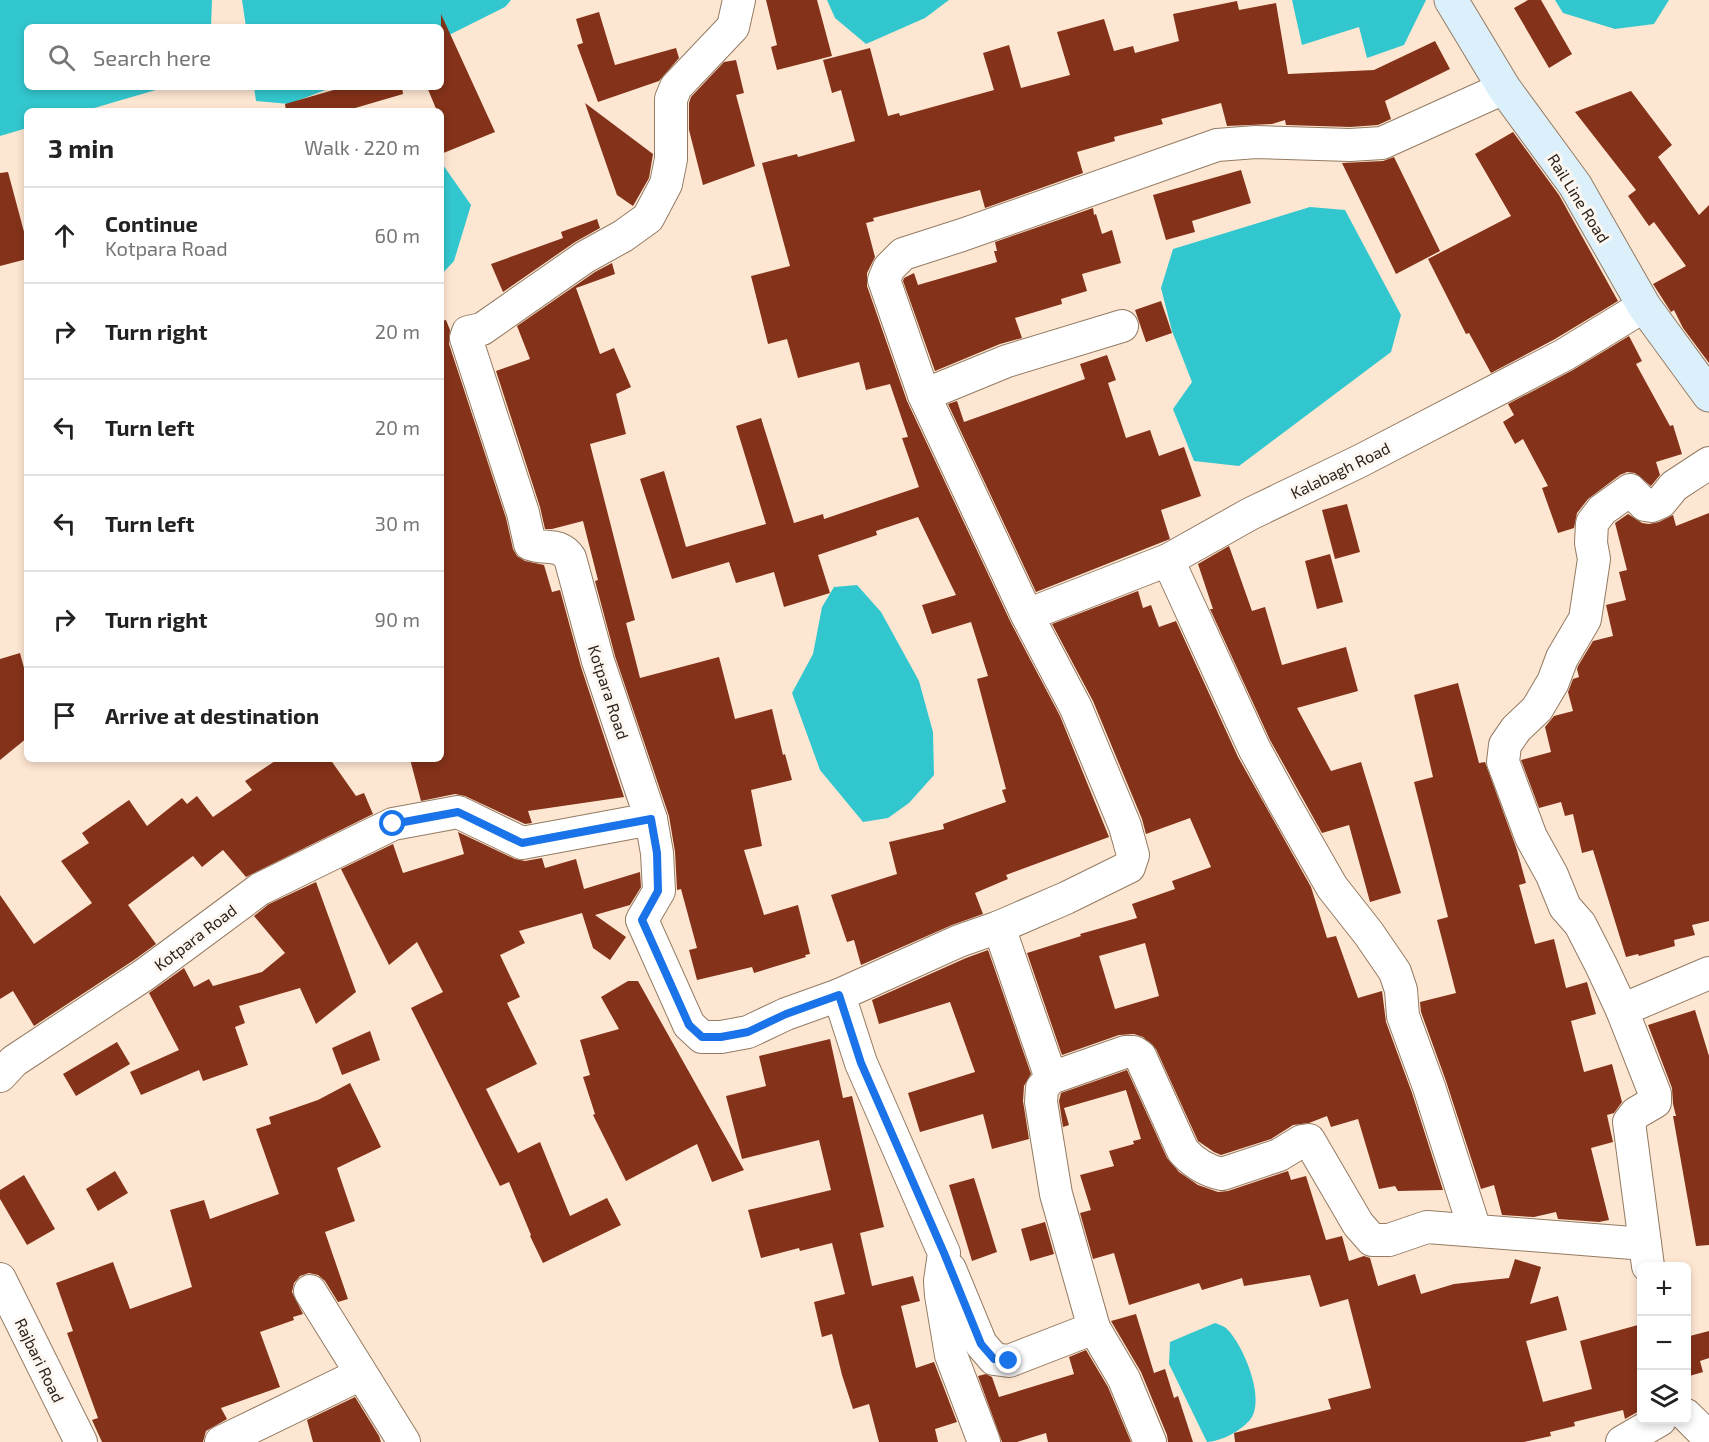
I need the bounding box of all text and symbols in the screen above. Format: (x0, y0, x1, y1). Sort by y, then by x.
search box (24, 24, 444, 90)
icon: search (45, 41, 78, 74)
text: Search here (93, 44, 211, 70)
text: 3 min (48, 132, 114, 163)
text: Walk · 220 m (304, 135, 420, 159)
street label: Rail Line Road (1544, 150, 1614, 246)
text: Continue (105, 210, 198, 236)
icon: ahead (48, 219, 81, 252)
text: 60 m (375, 223, 420, 247)
text: Kotpara Road (105, 236, 228, 260)
icon: right (48, 315, 81, 348)
text: Turn right (105, 318, 207, 344)
text: 20 m (375, 319, 420, 343)
icon: left (48, 411, 81, 444)
text: Turn left (105, 414, 194, 440)
text: 20 m (375, 415, 420, 439)
street label: Kalabagh Road (1287, 438, 1393, 502)
icon: left (48, 507, 81, 540)
text: Turn left (105, 510, 194, 536)
text: 30 m (375, 511, 420, 535)
icon: right (48, 603, 81, 636)
text: Turn right (105, 606, 207, 632)
text: 90 m (375, 607, 420, 631)
street label: Kotpara Road (585, 642, 633, 742)
icon: arrive (48, 699, 81, 732)
text: Arrive at destination (105, 702, 319, 728)
route start (379, 810, 405, 836)
street label: Kotpara Road (150, 900, 240, 974)
map controls (1637, 1262, 1691, 1424)
button: + (1637, 1262, 1691, 1316)
street label: Rajbari Road (11, 1315, 69, 1406)
button: − (1637, 1316, 1691, 1370)
route end (995, 1347, 1021, 1373)
button: layers (1637, 1370, 1691, 1424)

